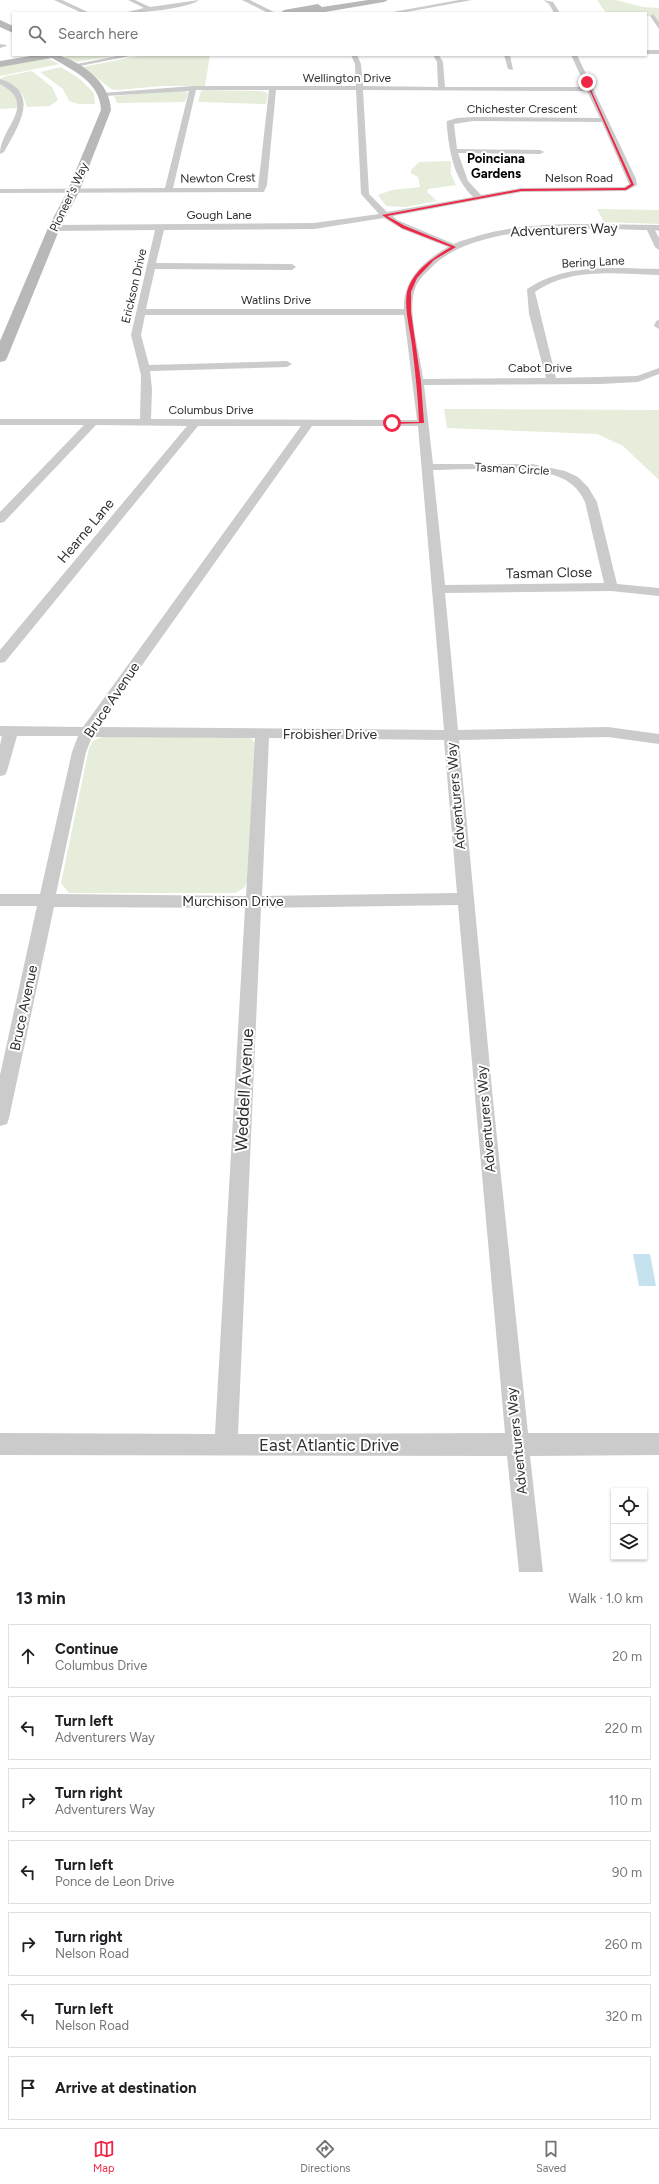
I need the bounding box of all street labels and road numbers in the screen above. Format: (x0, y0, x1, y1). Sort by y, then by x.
street label: Wellington Drive (303, 71, 392, 85)
street label: Chichester Crescent (467, 102, 578, 116)
street label: Pioneer's Way (47, 159, 91, 234)
street label: Newton Crest (180, 170, 256, 186)
street label: Nelson Road (545, 171, 613, 185)
street label: Gough Lane (186, 208, 252, 222)
street label: Adventurers Way (510, 220, 619, 240)
street label: Erickson Drive (119, 247, 149, 325)
street label: Bering Lane (561, 253, 625, 271)
street label: Watlins Drive (241, 293, 311, 307)
street label: Cabot Drive (508, 361, 572, 375)
street label: Columbus Drive (168, 403, 254, 417)
street label: Tasman Circle (474, 460, 550, 478)
street label: Hearne Lane (54, 495, 118, 567)
street label: Tasman Close (506, 564, 593, 582)
street label: Bruce Avenue (81, 659, 144, 741)
street label: Frobisher Drive (283, 726, 378, 743)
street label: Adventurers Way (443, 741, 469, 850)
street label: Murchison Drive (182, 893, 284, 910)
street label: Bruce Avenue (7, 963, 41, 1052)
street label: Weddell Avenue (231, 1028, 257, 1152)
street label: Adventurers Way (473, 1064, 499, 1173)
street label: Adventurers Way (503, 1386, 531, 1495)
street label: East Atlantic Drive (259, 1435, 399, 1455)

